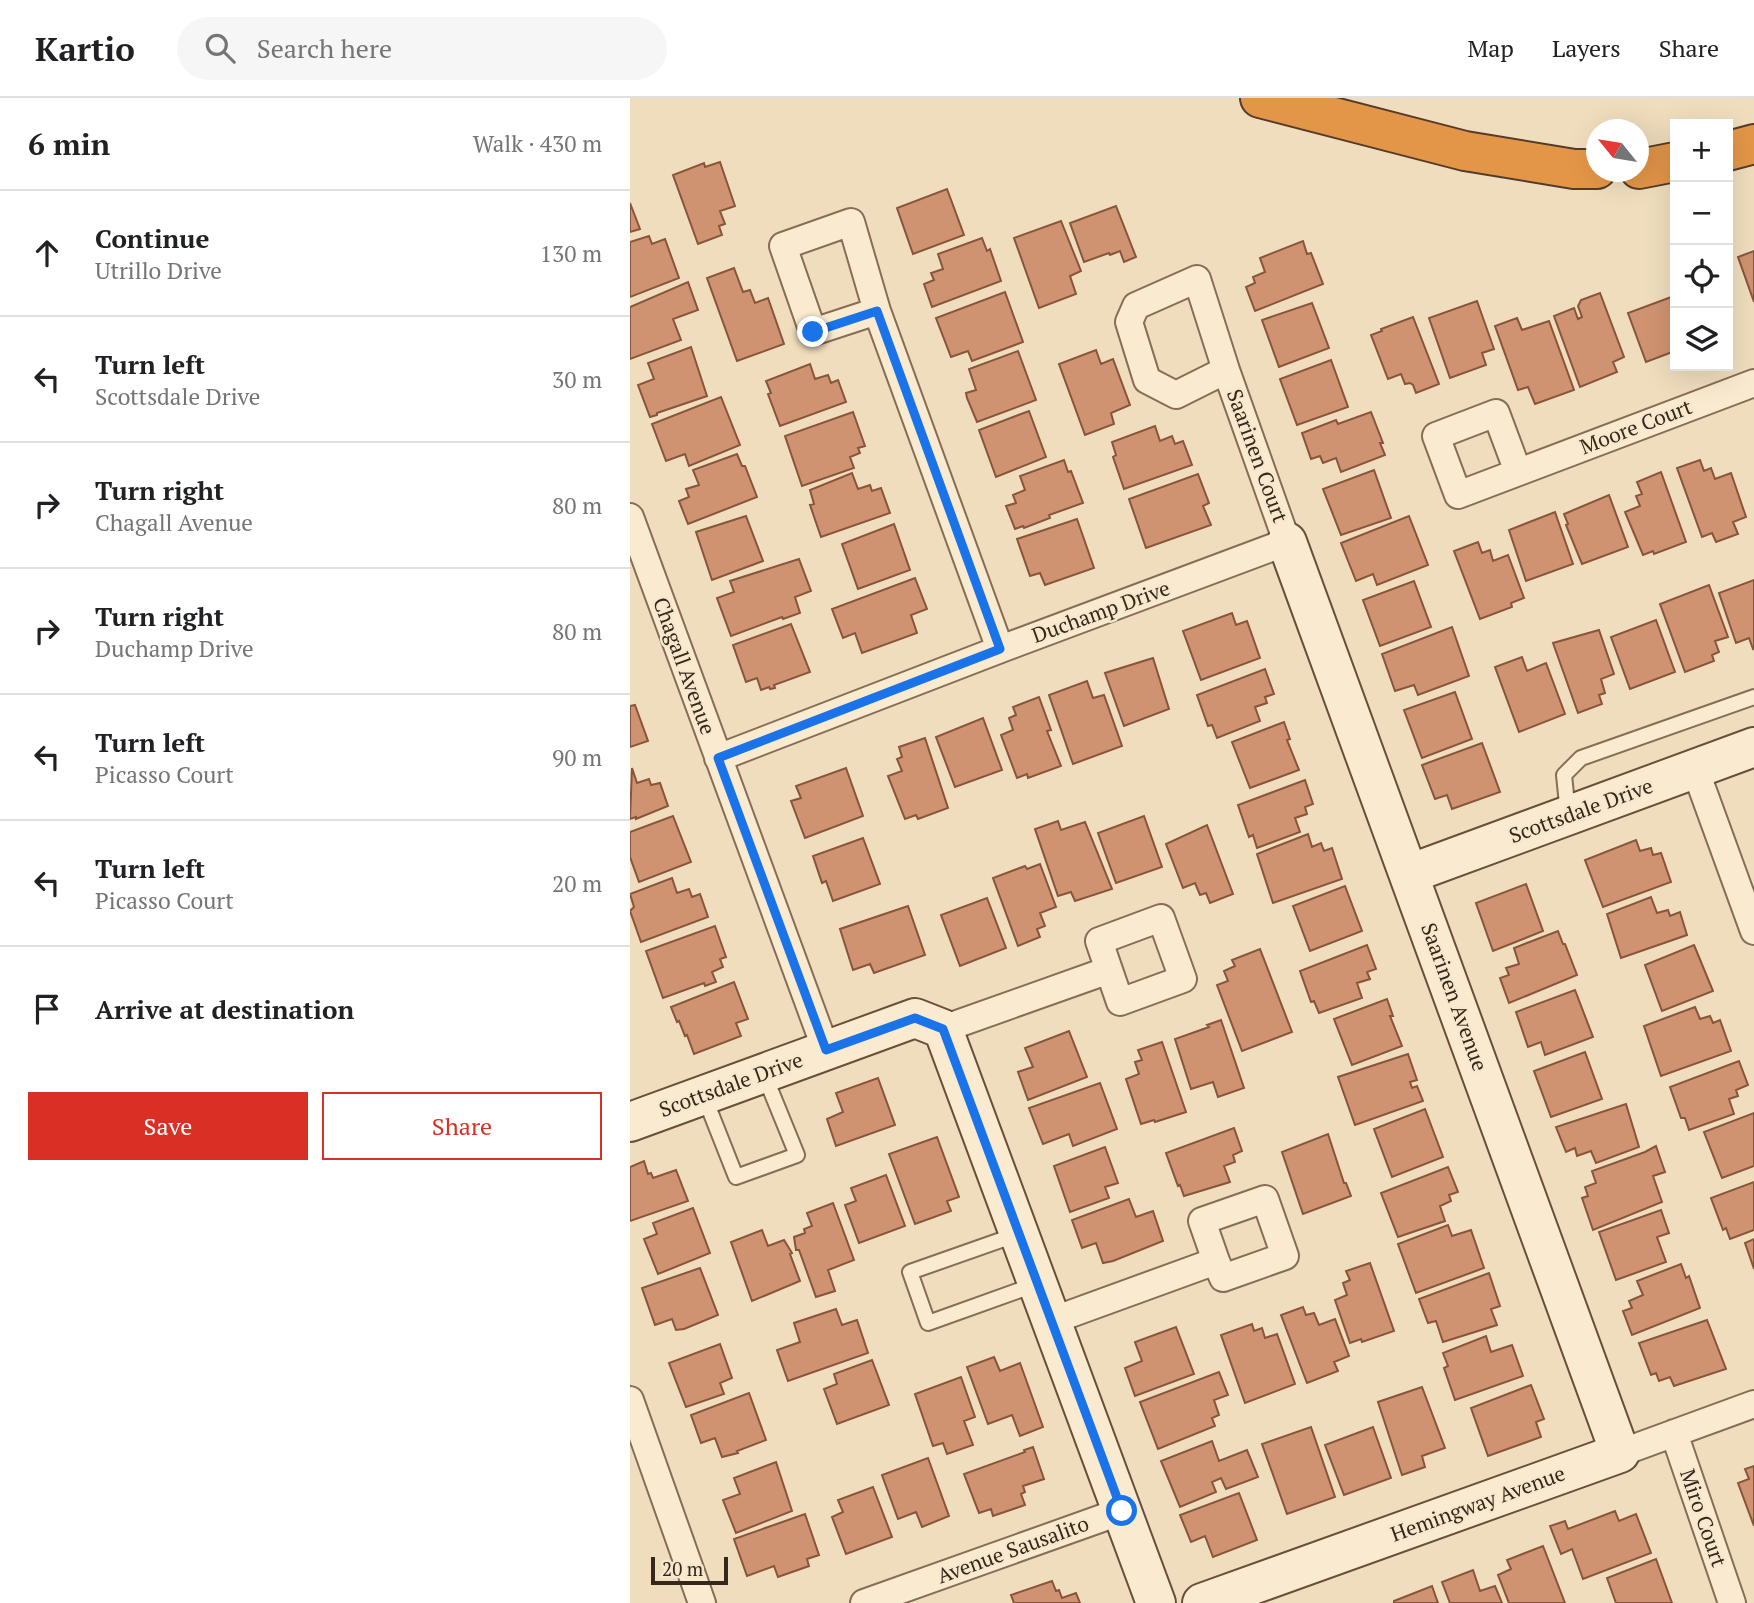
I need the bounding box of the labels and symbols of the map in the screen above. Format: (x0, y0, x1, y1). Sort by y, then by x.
north arrow (1586, 119, 1649, 182)
route end (797, 316, 828, 347)
street label: Saarinen Court (1221, 385, 1295, 526)
street label: Moore Court (1576, 392, 1696, 460)
street label: Duchamp Drive (1028, 573, 1174, 649)
street label: Chagall Avenue (647, 593, 723, 738)
street label: Scottsdale Drive (1505, 771, 1656, 849)
street label: Saarinen Avenue (1415, 919, 1495, 1075)
street label: Scottsdale Drive (655, 1045, 806, 1123)
street label: Hemingway Avenue (1387, 1458, 1569, 1548)
street label: Miro Court (1674, 1465, 1734, 1571)
route start (1106, 1495, 1137, 1526)
street label: Avenue Sausalito (933, 1509, 1092, 1589)
scale bar (651, 1554, 728, 1586)

